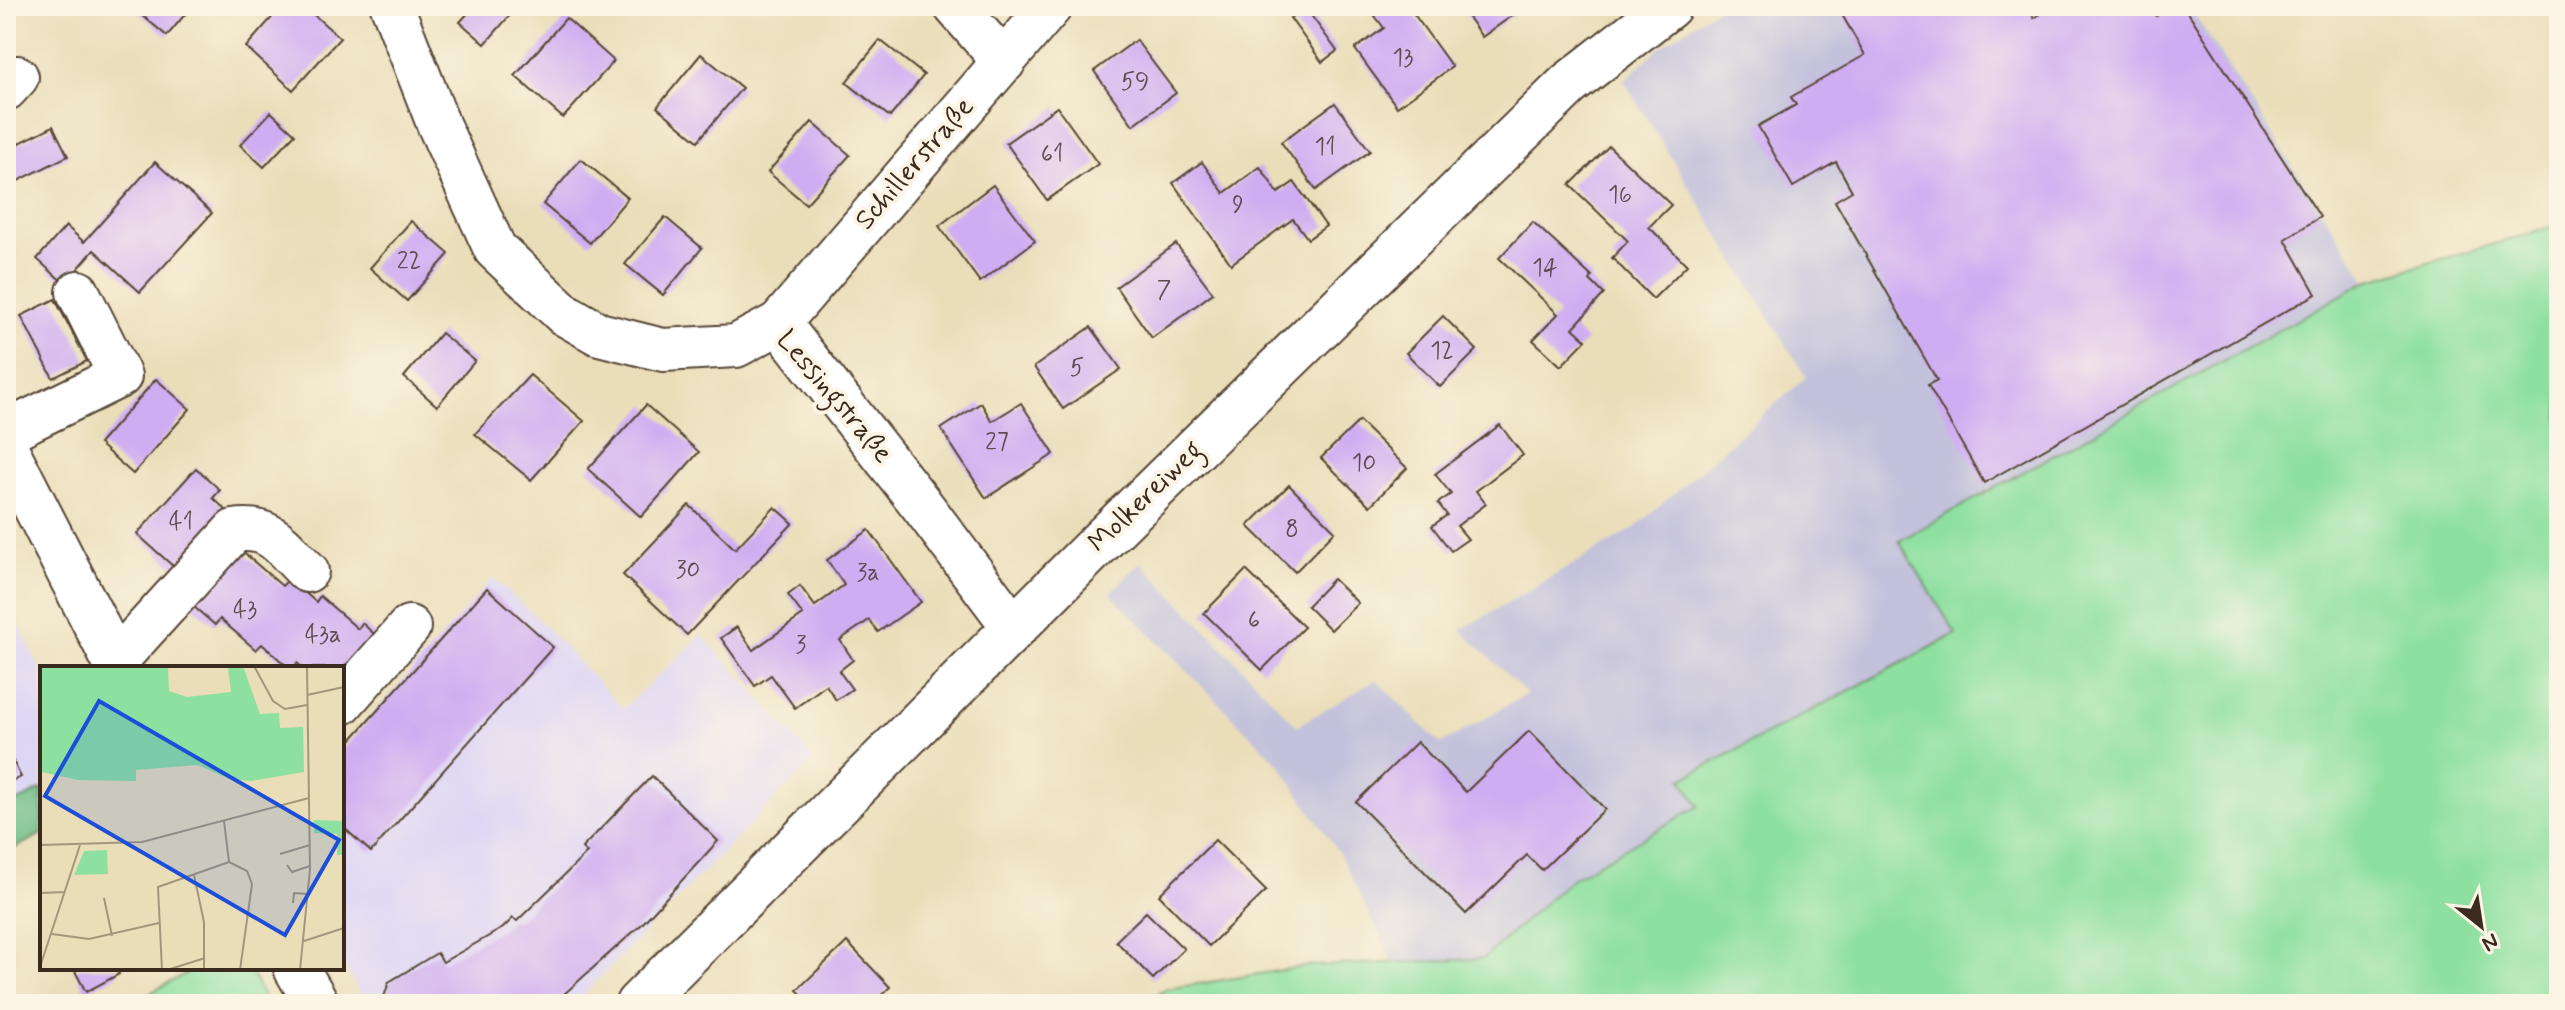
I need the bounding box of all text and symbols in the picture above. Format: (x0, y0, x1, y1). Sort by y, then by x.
house number: 13 (1393, 43, 1413, 74)
house number: 59 (1121, 67, 1149, 98)
street label: Schillerstraße (847, 90, 983, 238)
house number: 11 (1314, 132, 1336, 163)
house number: 61 (1041, 139, 1063, 170)
house number: 16 (1608, 180, 1632, 211)
house number: 9 (1232, 190, 1244, 221)
house number: 22 (397, 246, 421, 277)
house number: 14 (1532, 253, 1558, 284)
house number: 7 (1157, 275, 1171, 306)
street label: Lessingstraße (765, 323, 901, 473)
house number: 12 (1430, 336, 1454, 367)
house number: 5 (1070, 353, 1084, 384)
house number: 27 (985, 427, 1009, 458)
street label: Molkereiweg (1080, 433, 1214, 563)
house number: 10 (1352, 448, 1376, 479)
house number: 41 (169, 507, 193, 538)
house number: 8 (1285, 514, 1299, 545)
house number: 30 (676, 555, 700, 586)
house number: 3a (856, 558, 880, 589)
house number: 43 (233, 595, 257, 626)
house number: 6 (1248, 605, 1260, 636)
house number: 43a (305, 620, 341, 651)
house number: 3 (796, 630, 807, 661)
inset map (40, 666, 344, 970)
north arrow (2441, 886, 2521, 966)
text: N (2477, 926, 2503, 957)

